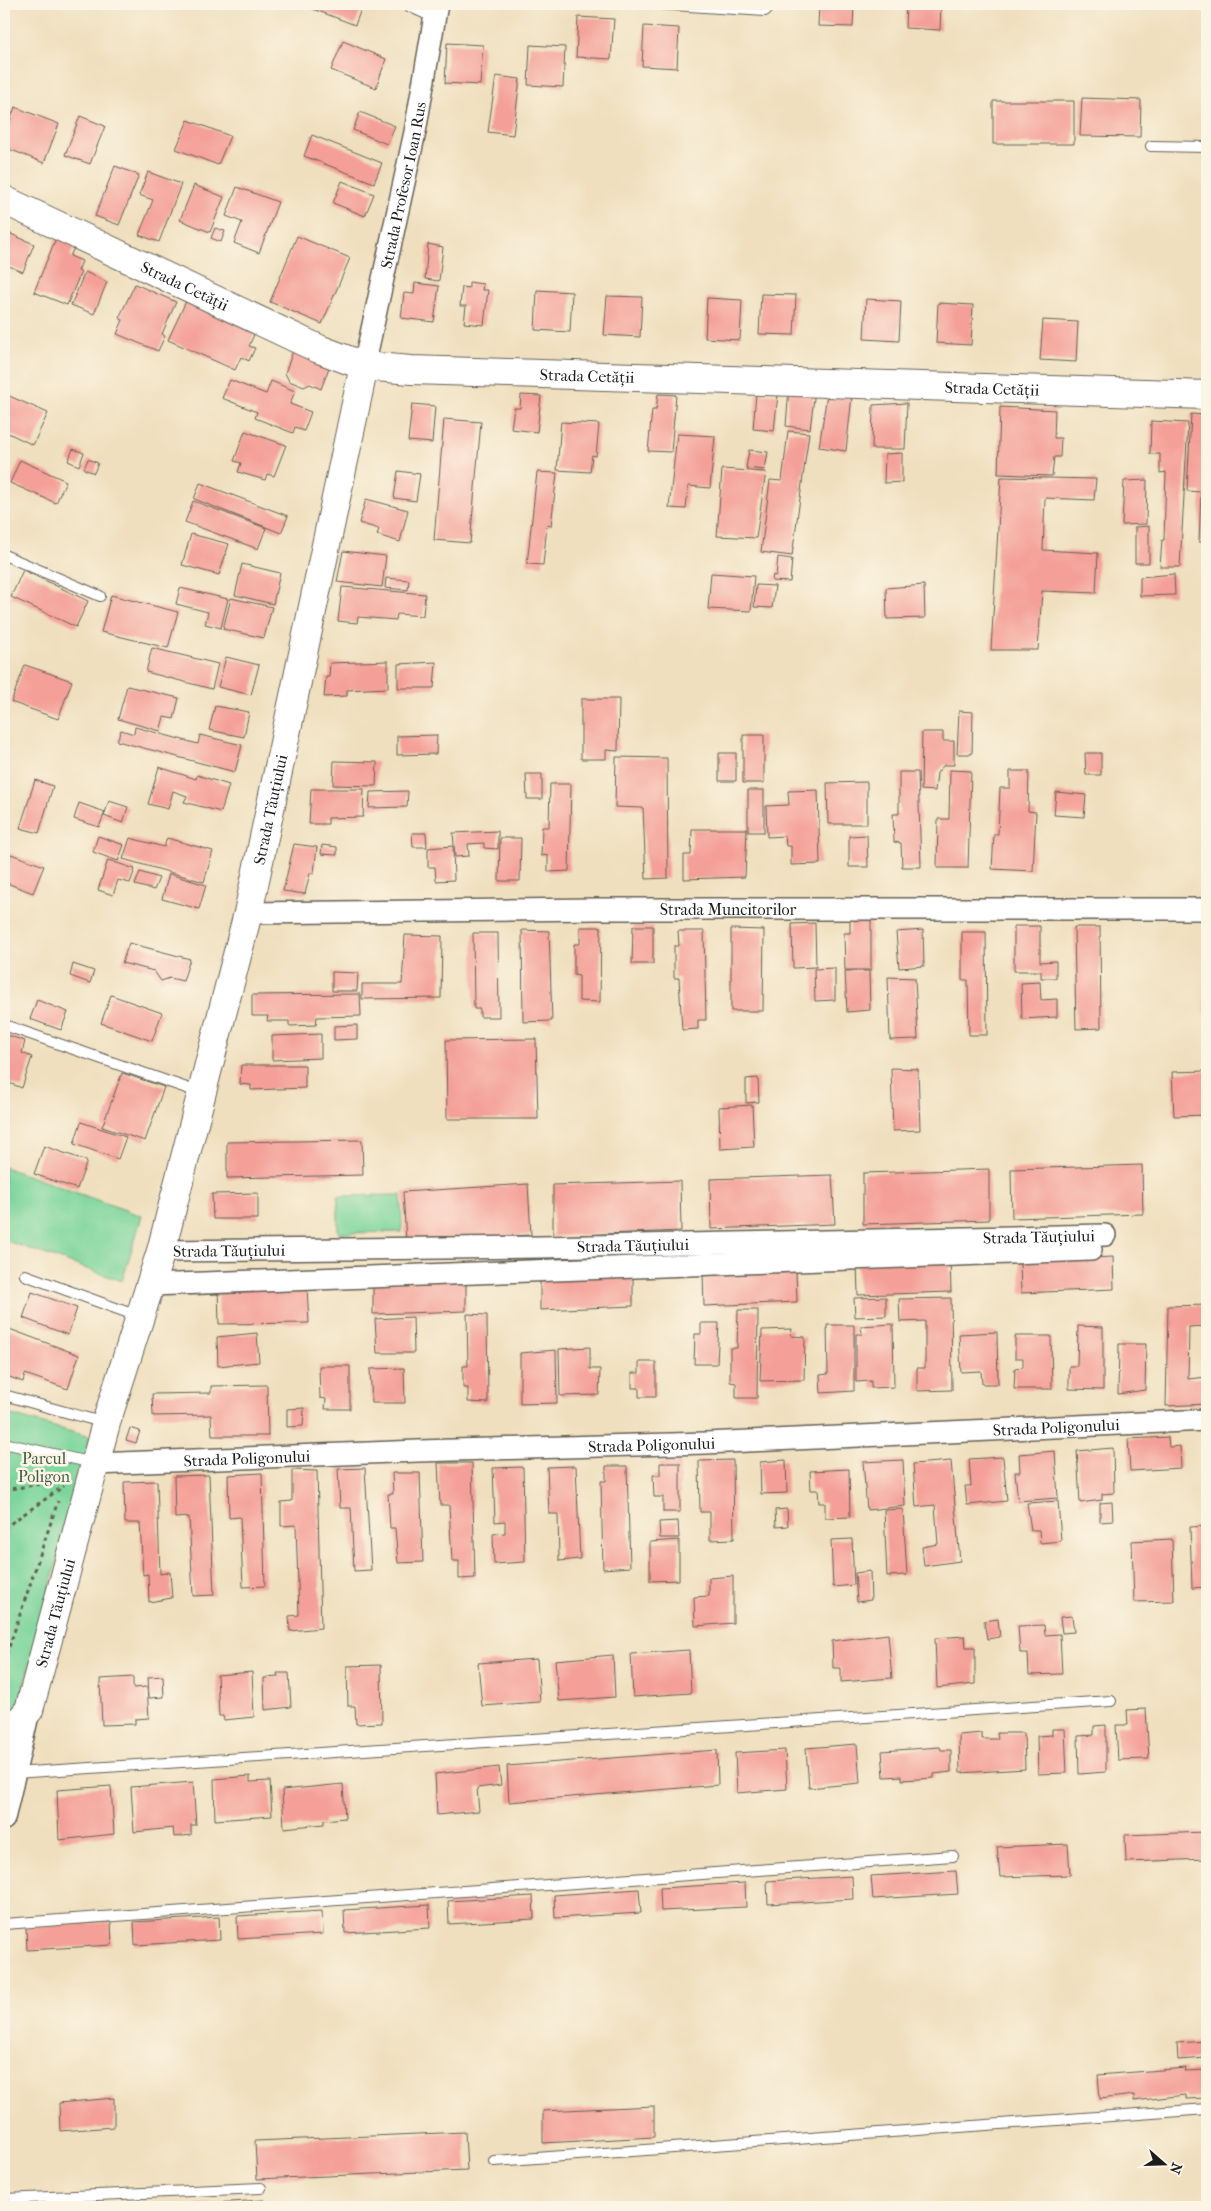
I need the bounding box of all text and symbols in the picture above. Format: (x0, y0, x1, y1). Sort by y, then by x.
street label: Strada Profesor Ioan Rus (377, 100, 430, 270)
street label: Strada Cetății (138, 257, 232, 315)
street label: Strada Cetății (539, 365, 635, 388)
street label: Strada Cetății (944, 378, 1040, 400)
street label: Strada Tăuțiului (249, 753, 291, 867)
street label: Strada Muncitorilor (660, 900, 796, 919)
street label: Strada Tăuțiului (983, 1226, 1095, 1248)
street label: Strada Tăuțiului (577, 1235, 690, 1256)
street label: Strada Tăuțiului (173, 1241, 285, 1261)
street label: Strada Poligonului (992, 1415, 1120, 1440)
street label: Strada Poligonului (588, 1434, 716, 1456)
street label: Strada Poligonului (183, 1446, 311, 1470)
park label: Parcul Poligon (18, 1449, 71, 1486)
street label: Strada Tăuțiului (32, 1556, 79, 1670)
north arrow (1138, 2138, 1188, 2188)
text: N (1166, 2160, 1186, 2177)

